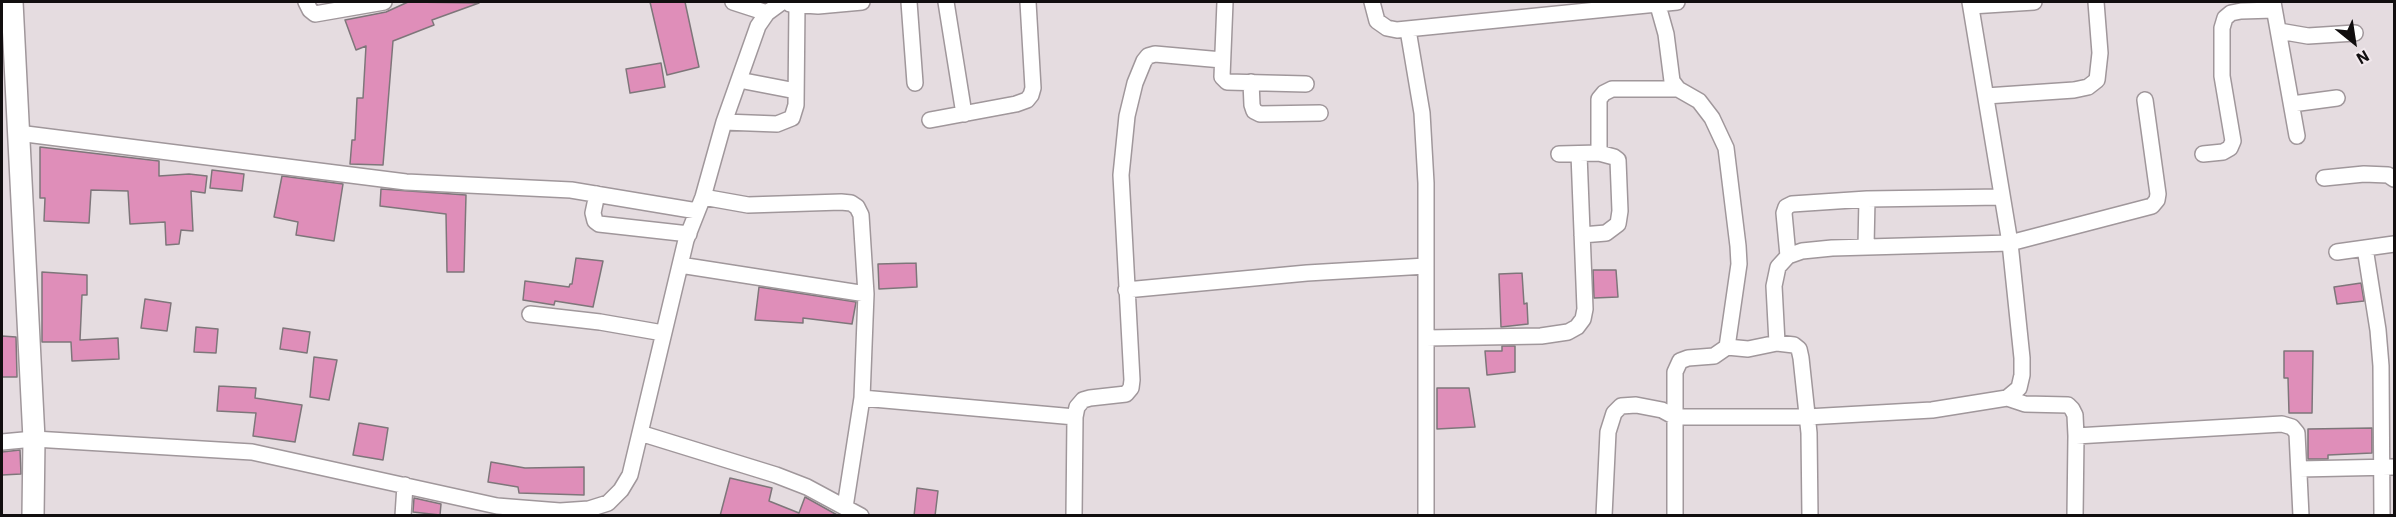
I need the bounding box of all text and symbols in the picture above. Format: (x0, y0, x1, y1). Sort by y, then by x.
north arrow (2324, 12, 2384, 72)
text: N (2353, 46, 2373, 69)

